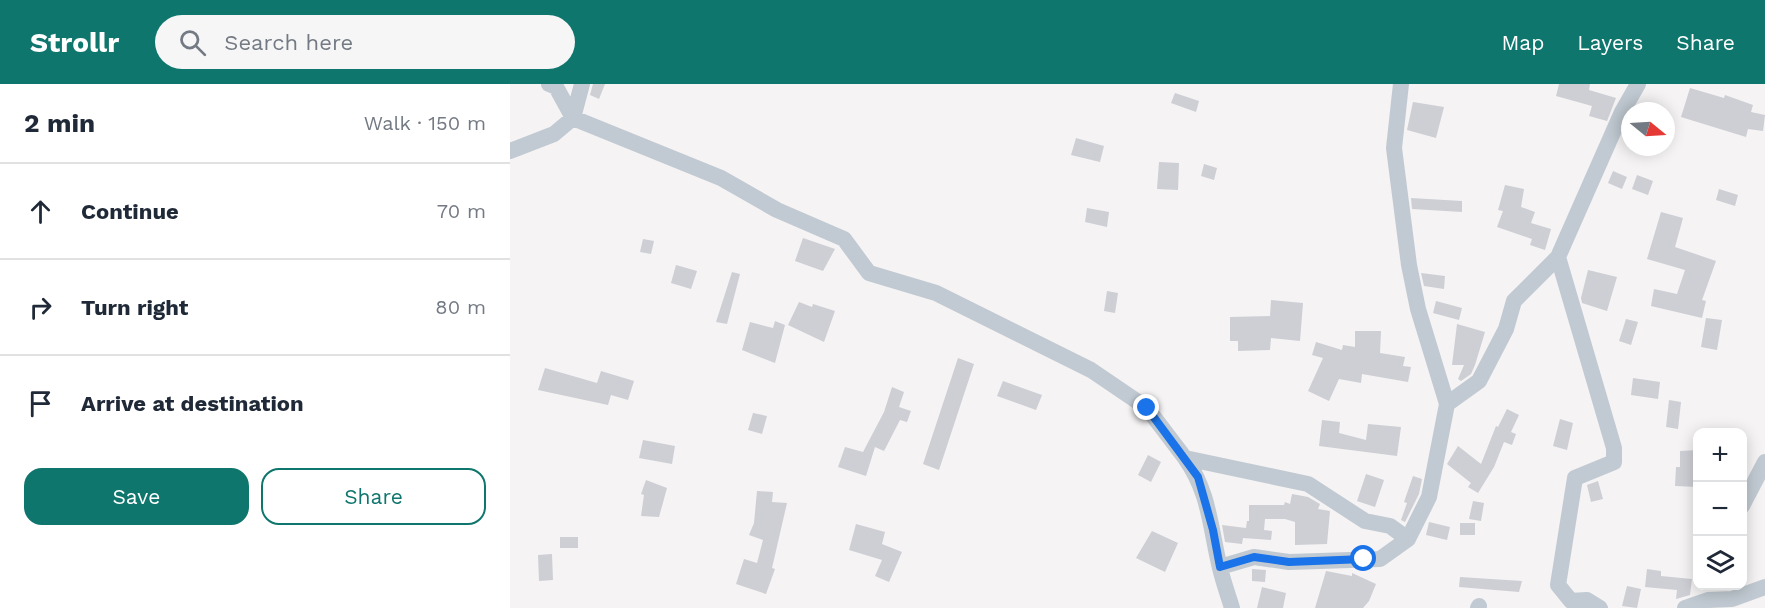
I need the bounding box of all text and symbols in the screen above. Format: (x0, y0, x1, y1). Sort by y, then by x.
search box (155, 15, 575, 69)
text: Strollr (30, 26, 119, 59)
icon: search (176, 26, 209, 59)
text: Search here (224, 30, 353, 55)
text: Map (1501, 30, 1544, 55)
text: Layers (1577, 30, 1643, 55)
text: Share (1676, 30, 1735, 55)
north arrow (1621, 102, 1675, 156)
text: 2 min (24, 108, 95, 138)
text: Walk · 150 m (364, 111, 486, 135)
icon: ahead (24, 195, 57, 228)
text: Continue (81, 199, 179, 224)
text: 70 m (437, 199, 486, 223)
icon: right (24, 291, 57, 324)
text: Turn right (81, 295, 188, 320)
text: 80 m (435, 295, 486, 319)
icon: arrive (24, 387, 57, 420)
text: Arrive at destination (81, 391, 304, 416)
route end (1133, 394, 1159, 420)
map controls (1693, 428, 1747, 590)
button: + (1693, 428, 1747, 482)
button: Save (24, 468, 249, 525)
button: Share (261, 468, 486, 525)
button: − (1693, 482, 1747, 536)
button: layers (1693, 536, 1747, 590)
route start (1350, 545, 1376, 571)

